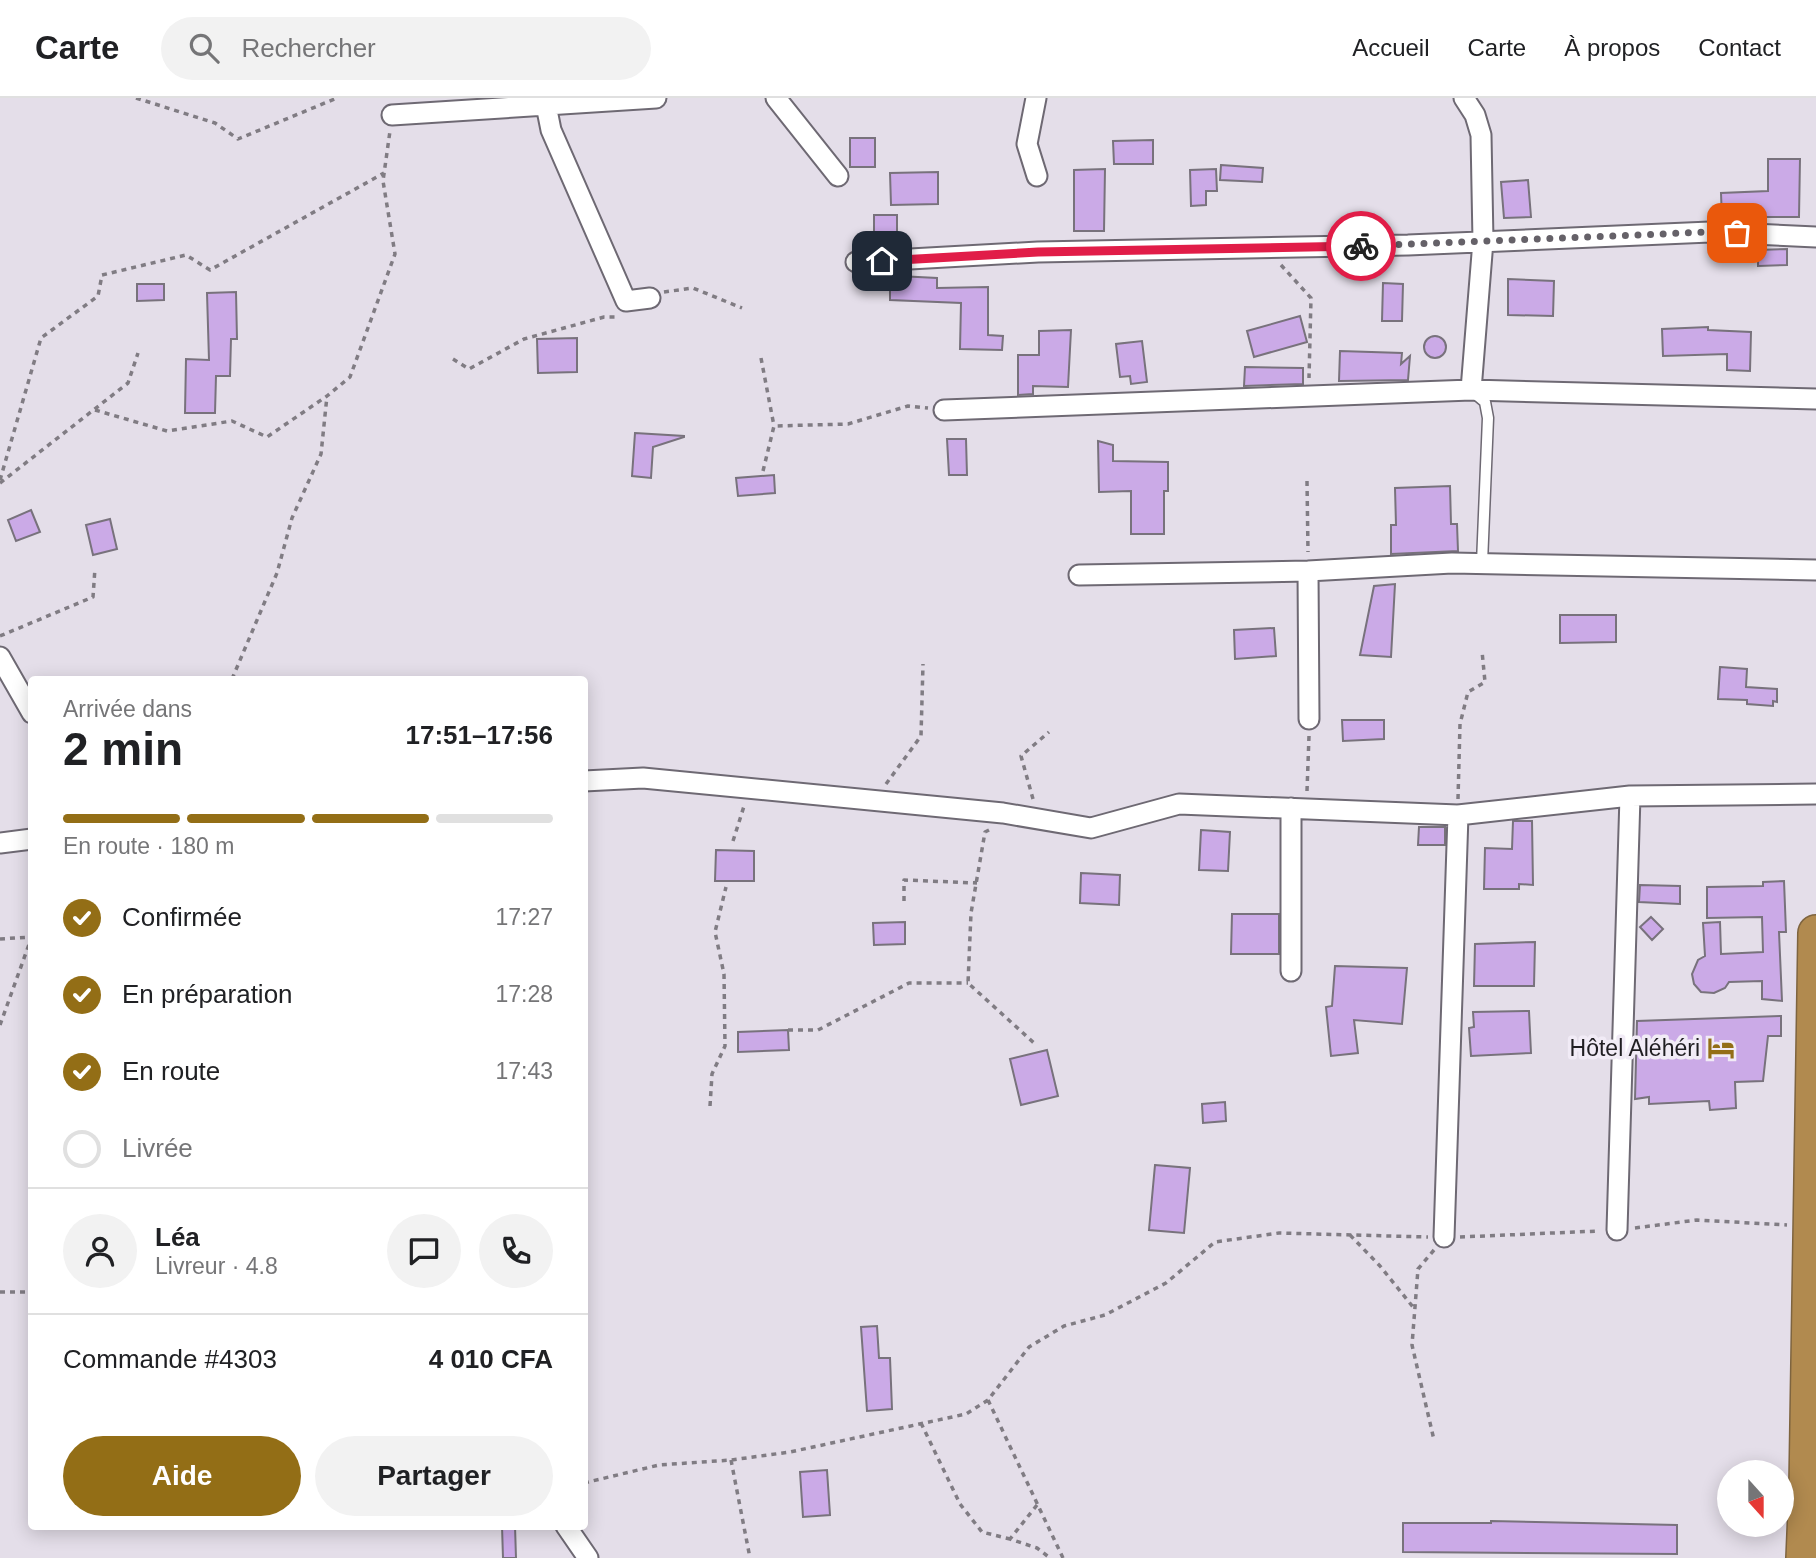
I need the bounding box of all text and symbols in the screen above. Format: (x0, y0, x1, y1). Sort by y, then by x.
search box (161, 17, 651, 80)
text: Carte (35, 29, 119, 66)
icon: search (185, 29, 223, 67)
text: Rechercher (241, 33, 376, 63)
text: Accueil (1352, 34, 1430, 61)
text: Carte (1468, 34, 1526, 61)
text: À propos (1564, 34, 1660, 61)
text: Contact (1698, 34, 1781, 61)
pin (1707, 203, 1767, 263)
courier (1326, 211, 1396, 281)
icon: bag (1718, 214, 1756, 252)
icon: bike (1342, 227, 1380, 265)
pin (852, 231, 912, 291)
icon: home (863, 242, 901, 280)
text: Arrivée dans (63, 696, 192, 722)
text: 17:51–17:56 (406, 720, 553, 750)
text: 2 min (63, 723, 183, 775)
text: En route · 180 m (63, 833, 234, 859)
icon: check (63, 899, 101, 937)
text: Confirmée (122, 902, 242, 932)
text: 17:27 (495, 904, 553, 930)
icon: check (63, 976, 101, 1014)
text: En préparation (122, 979, 293, 1009)
text: 17:28 (495, 981, 553, 1007)
hotel icon: Hôtel Aléhéri (1706, 1033, 1736, 1063)
place label: Hôtel Aléhéri (1570, 1035, 1700, 1061)
icon: check (63, 1053, 101, 1091)
text: En route (122, 1056, 220, 1086)
text: 17:43 (495, 1058, 553, 1084)
text: Livrée (122, 1133, 193, 1163)
button: person (63, 1214, 137, 1288)
button: chat (387, 1214, 461, 1288)
button: phone (479, 1214, 553, 1288)
text: Léa (155, 1222, 200, 1252)
text: Livreur · 4.8 (155, 1253, 278, 1279)
text: Commande #4303 (63, 1344, 277, 1374)
text: 4 010 CFA (429, 1344, 553, 1374)
button: Aide (63, 1436, 301, 1516)
button: Partager (315, 1436, 553, 1516)
north arrow (1717, 1460, 1794, 1536)
map controls (1717, 1460, 1794, 1537)

